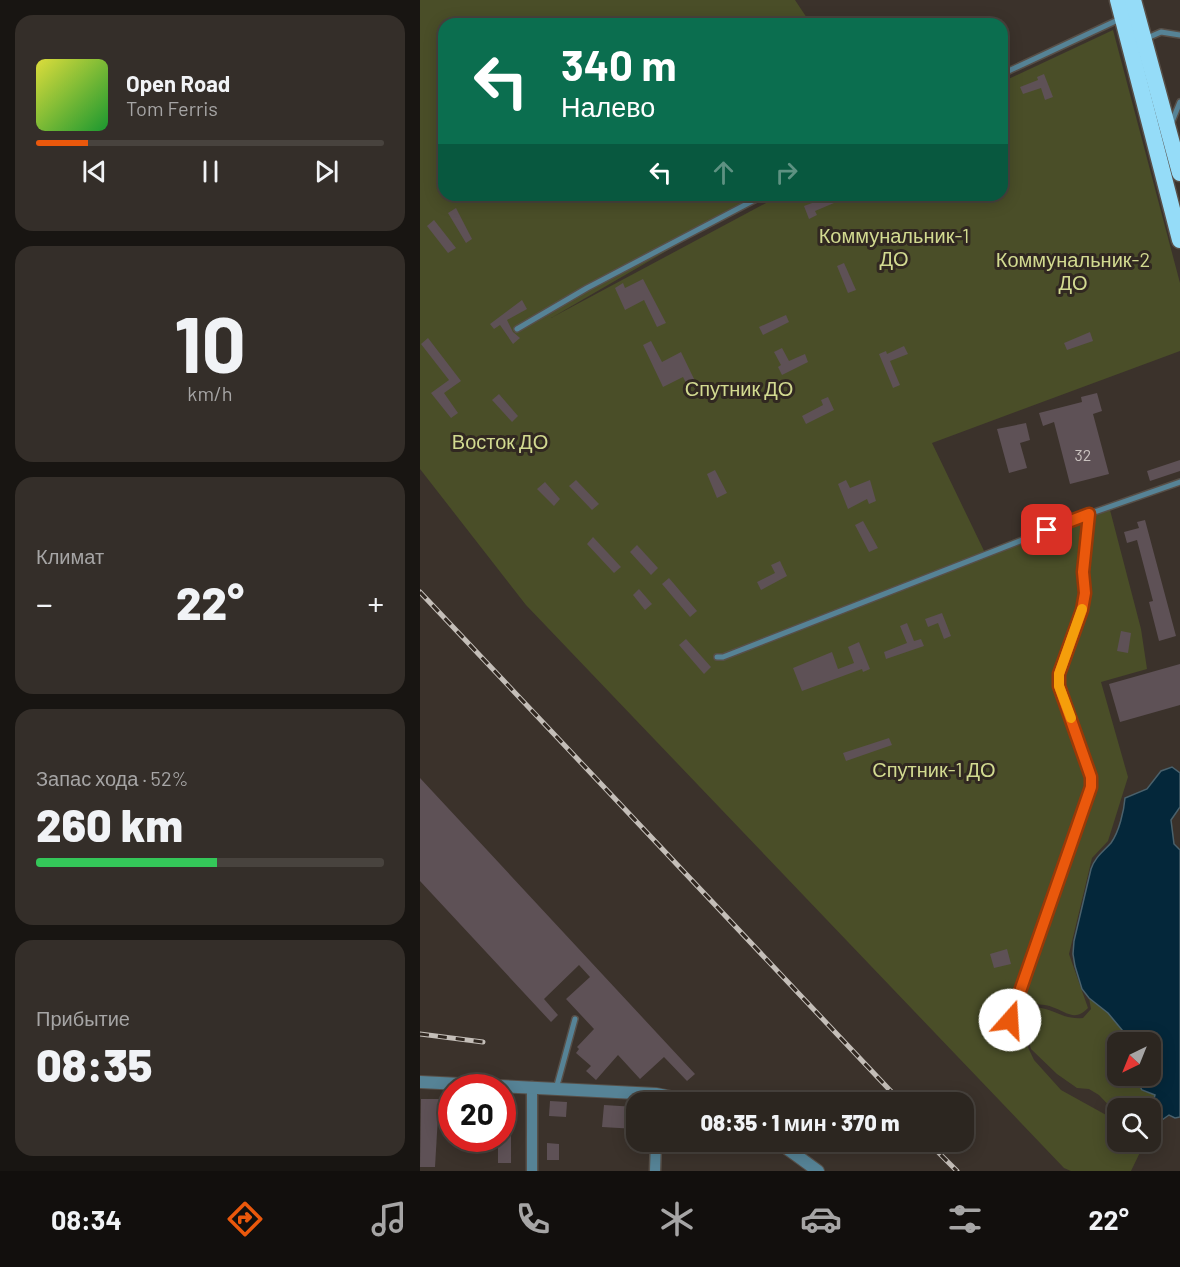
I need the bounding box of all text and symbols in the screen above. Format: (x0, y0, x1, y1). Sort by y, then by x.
text: 340 m (561, 39, 677, 89)
icon: left (462, 42, 540, 120)
text: Open Road (126, 70, 230, 96)
text: Налево (561, 90, 655, 122)
text: Tom Ferris (126, 96, 218, 120)
icon: previous (78, 155, 111, 188)
icon: pause (194, 155, 227, 188)
icon: next (310, 155, 343, 188)
icon: left (644, 156, 677, 189)
icon: ahead (707, 156, 740, 189)
icon: right (770, 156, 803, 189)
park label: Коммунальник-1 ДО (819, 223, 969, 270)
park label: Коммунальник-2 ДО (996, 247, 1150, 294)
text: 10 (174, 295, 246, 389)
park label: Спутник ДО (685, 376, 793, 400)
text: km/h (187, 381, 233, 405)
park label: Восток ДО (452, 429, 548, 453)
house number: 32 (1075, 445, 1091, 464)
pin (1021, 504, 1072, 555)
icon: arrive (1030, 513, 1063, 546)
text: Климат (36, 544, 104, 568)
text: 22° (176, 575, 244, 629)
text: − (36, 583, 53, 623)
text: + (367, 583, 384, 623)
park label: Спутник-1 ДО (872, 757, 996, 781)
text: Запас хода · 52% (36, 766, 189, 790)
text: 260 km (36, 797, 183, 851)
position arrow (978, 988, 1042, 1052)
text: Прибытие (36, 1006, 130, 1030)
north arrow (1107, 1032, 1161, 1086)
map controls (1107, 1032, 1161, 1152)
text: 08:35 (36, 1037, 152, 1091)
speed limit sign: 20 (438, 1074, 516, 1152)
button: search (1107, 1098, 1161, 1152)
text: 08:35 · 1 мин · 370 m (700, 1109, 900, 1135)
icon: directions (224, 1198, 266, 1240)
icon: music (368, 1198, 410, 1240)
icon: phone (512, 1198, 554, 1240)
icon: climate (656, 1198, 698, 1240)
icon: car (800, 1198, 842, 1240)
icon: filters (944, 1198, 986, 1240)
text: 08:34 (51, 1203, 122, 1235)
text: 22° (1088, 1203, 1129, 1235)

